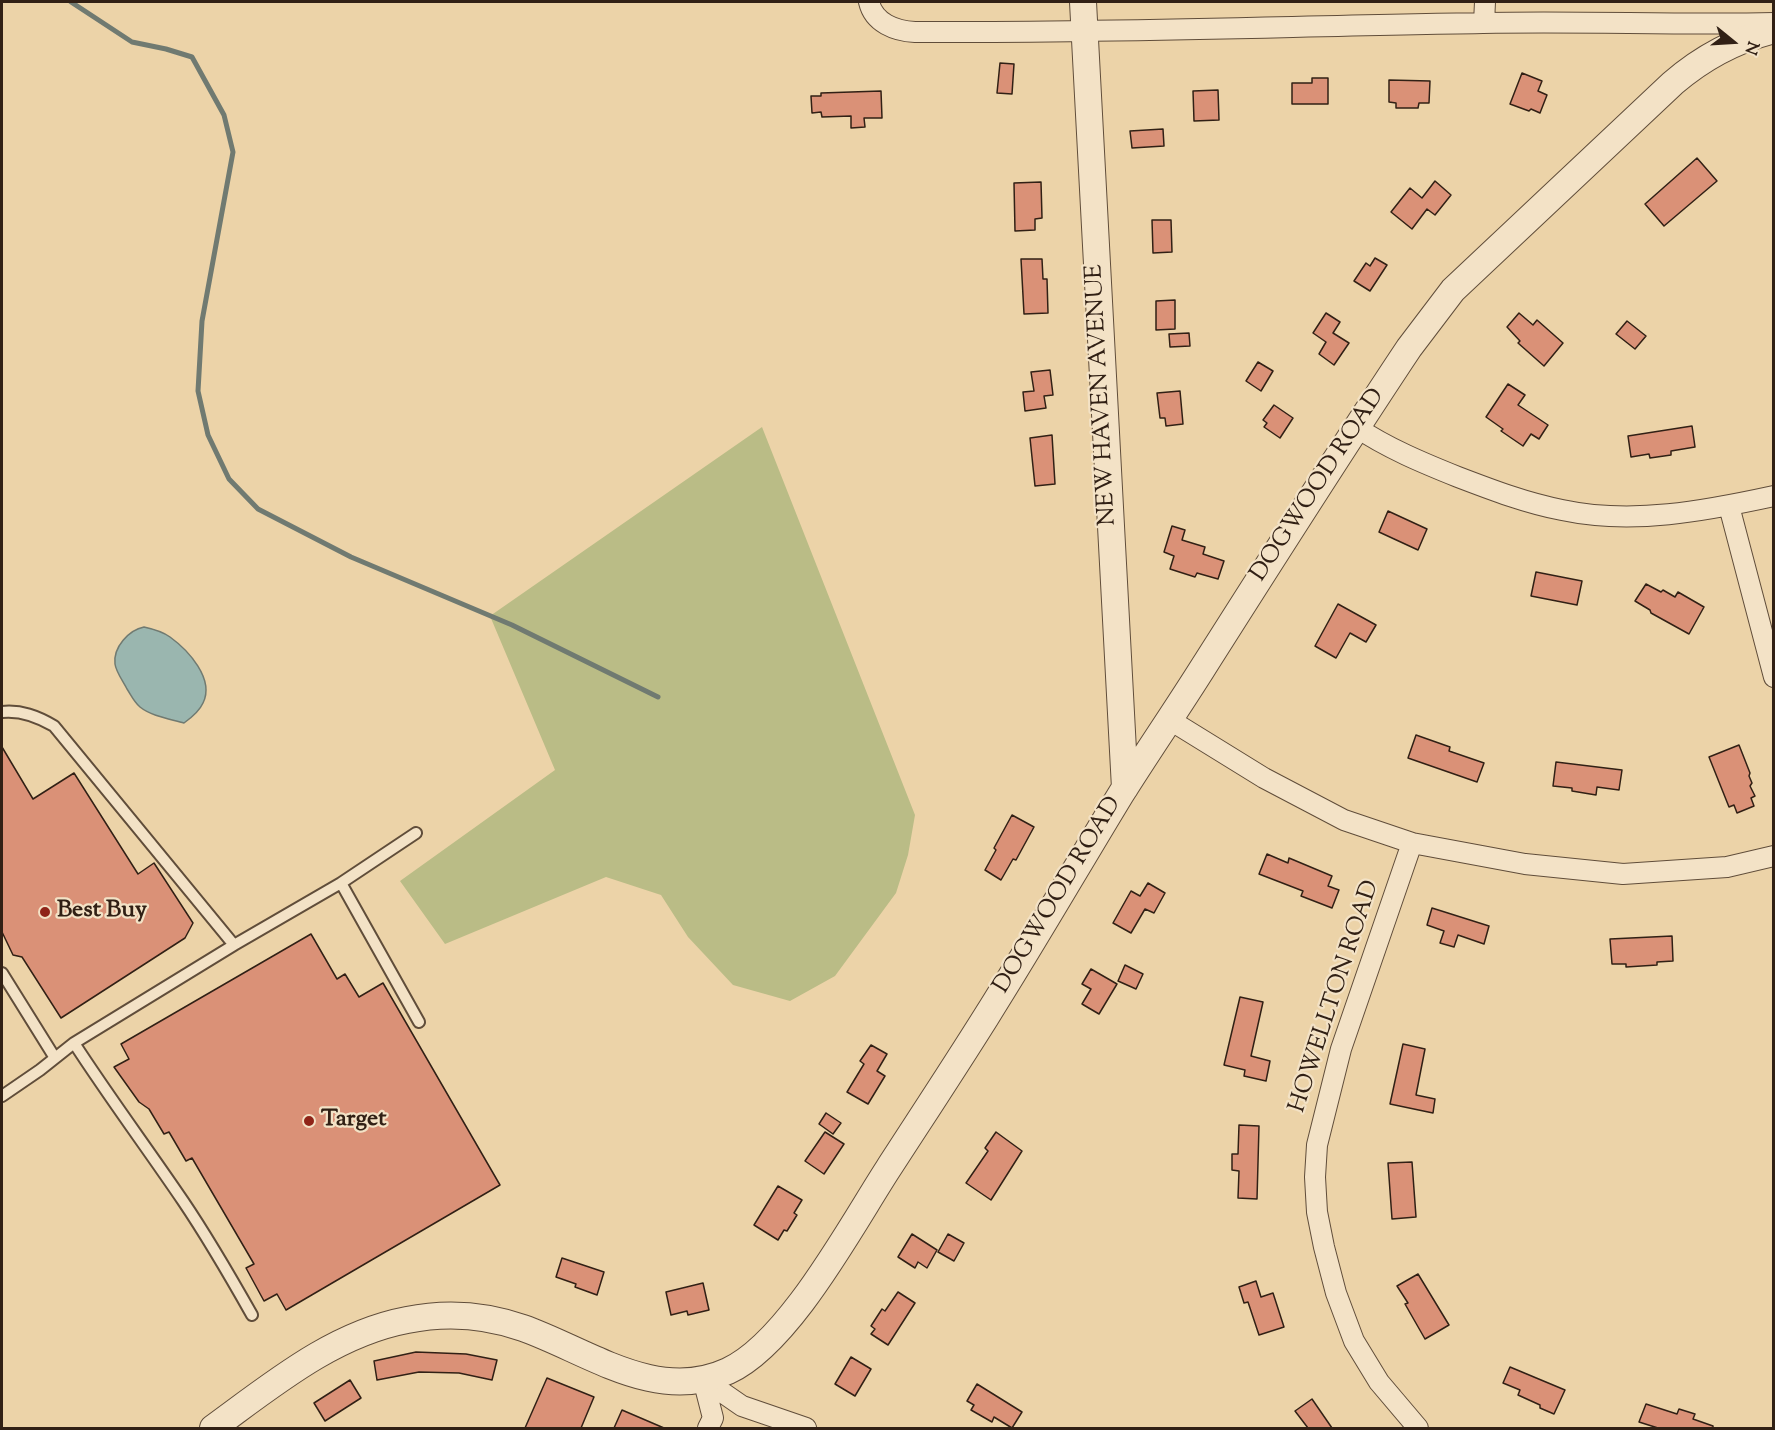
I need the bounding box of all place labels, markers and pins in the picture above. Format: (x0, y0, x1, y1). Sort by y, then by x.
place label: Best Buy (57, 898, 147, 926)
marker: Best Buy (38, 905, 52, 919)
place label: Target (321, 1107, 386, 1135)
marker: Target (302, 1114, 316, 1128)

